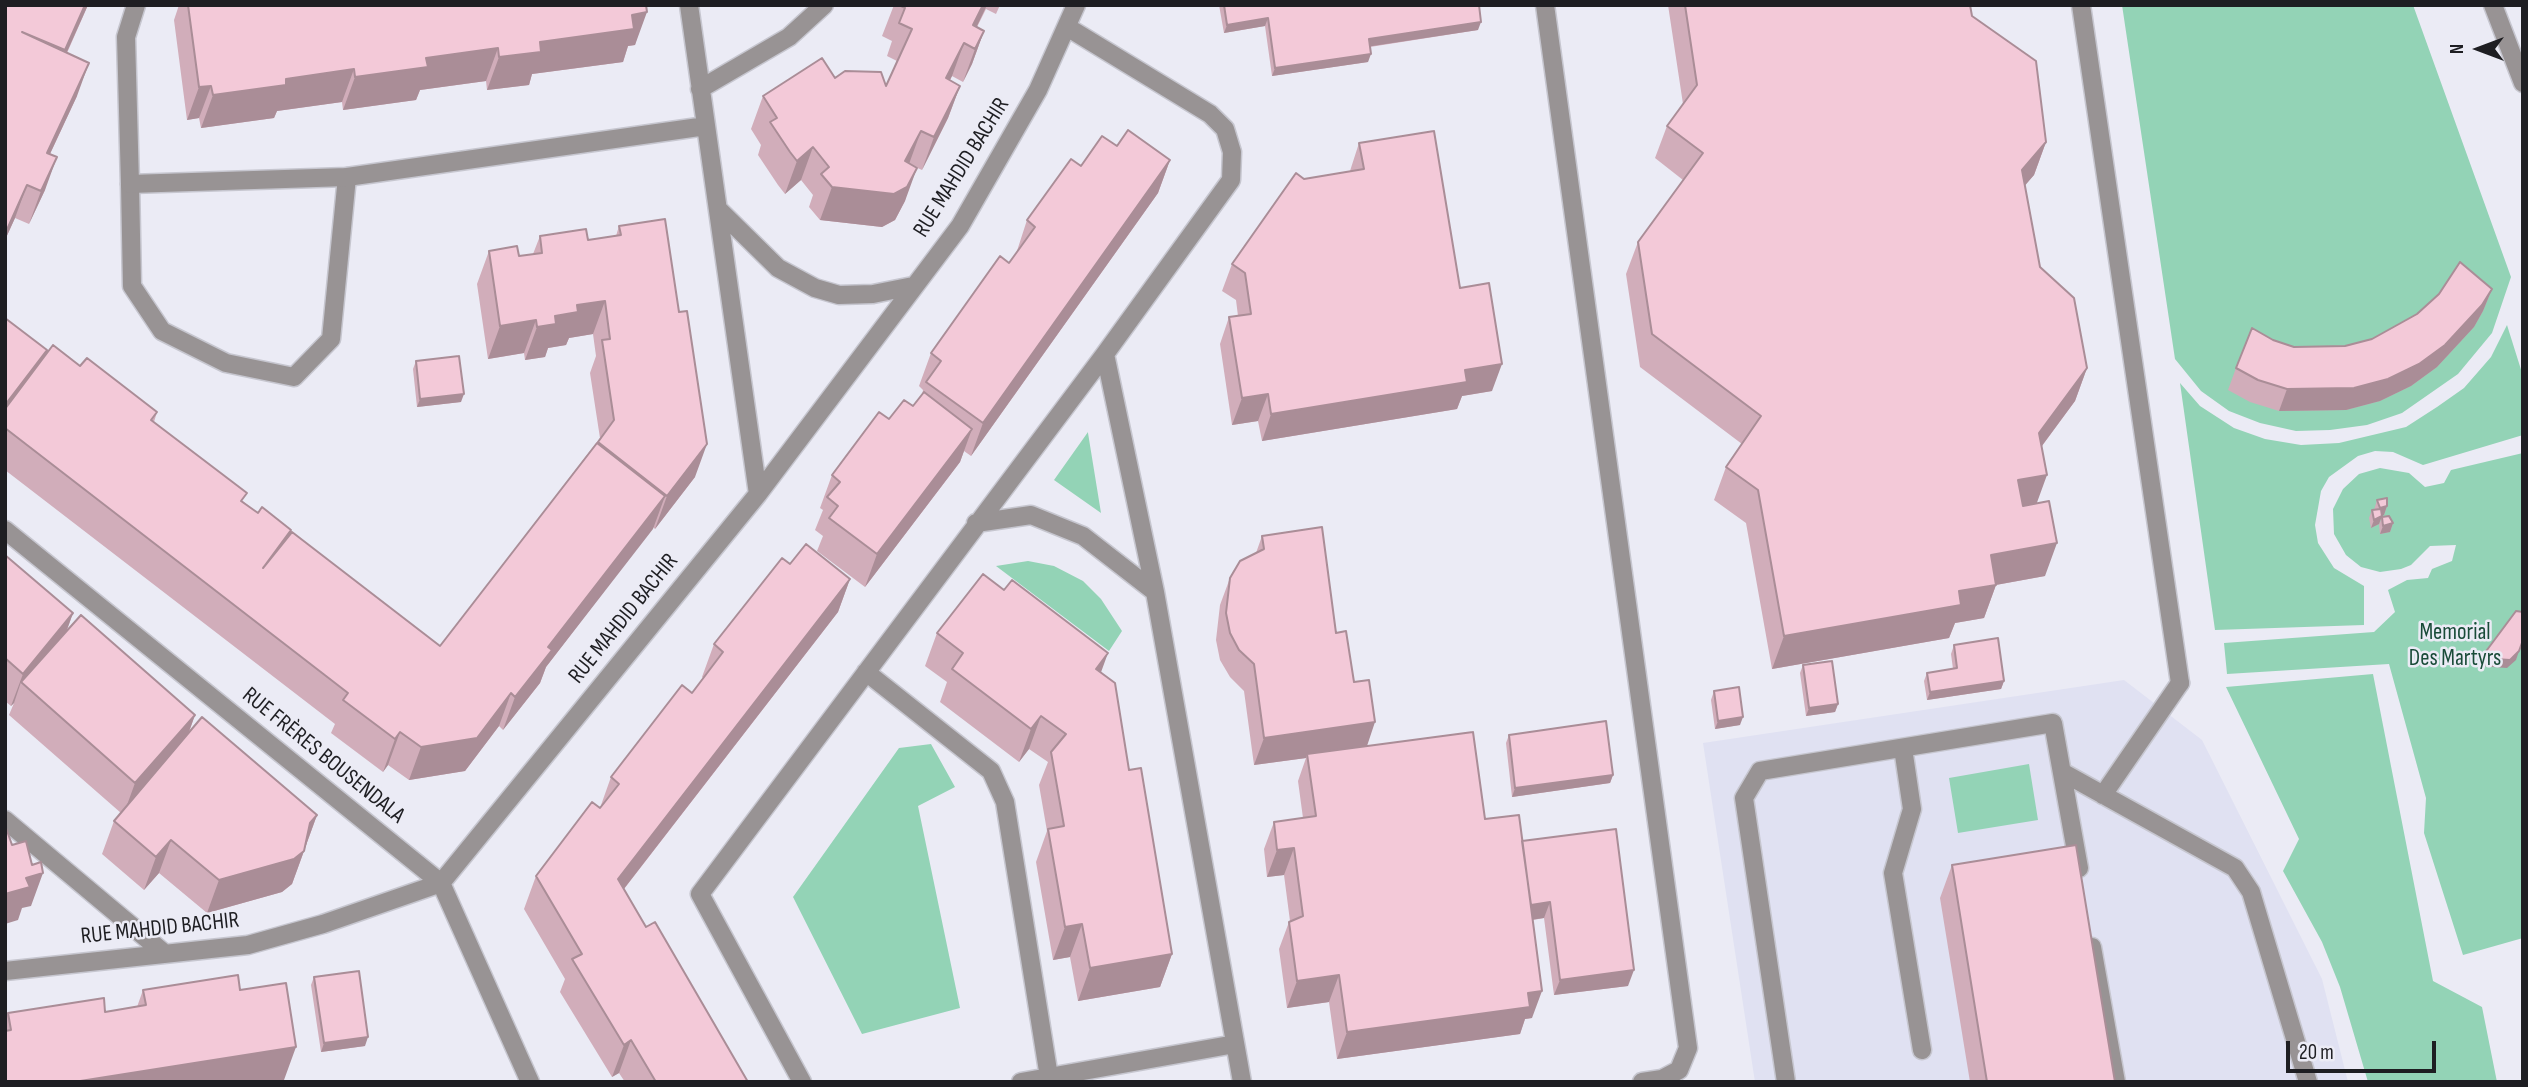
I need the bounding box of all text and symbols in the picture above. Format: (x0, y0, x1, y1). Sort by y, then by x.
north arrow (2444, 14, 2514, 84)
text: N (2446, 44, 2469, 54)
street label: RUE MAHDID BACHIR (908, 93, 1016, 243)
street label: RUE MAHDID BACHIR (563, 548, 685, 690)
park label: Memorial Des Martyrs (2409, 619, 2501, 673)
street label: RUE FRÈRES BOUSENDALA (236, 682, 410, 830)
street label: RUE MAHDID BACHIR (79, 907, 241, 951)
scale bar (2290, 1028, 2440, 1072)
text: 20 m (2299, 1040, 2334, 1065)

